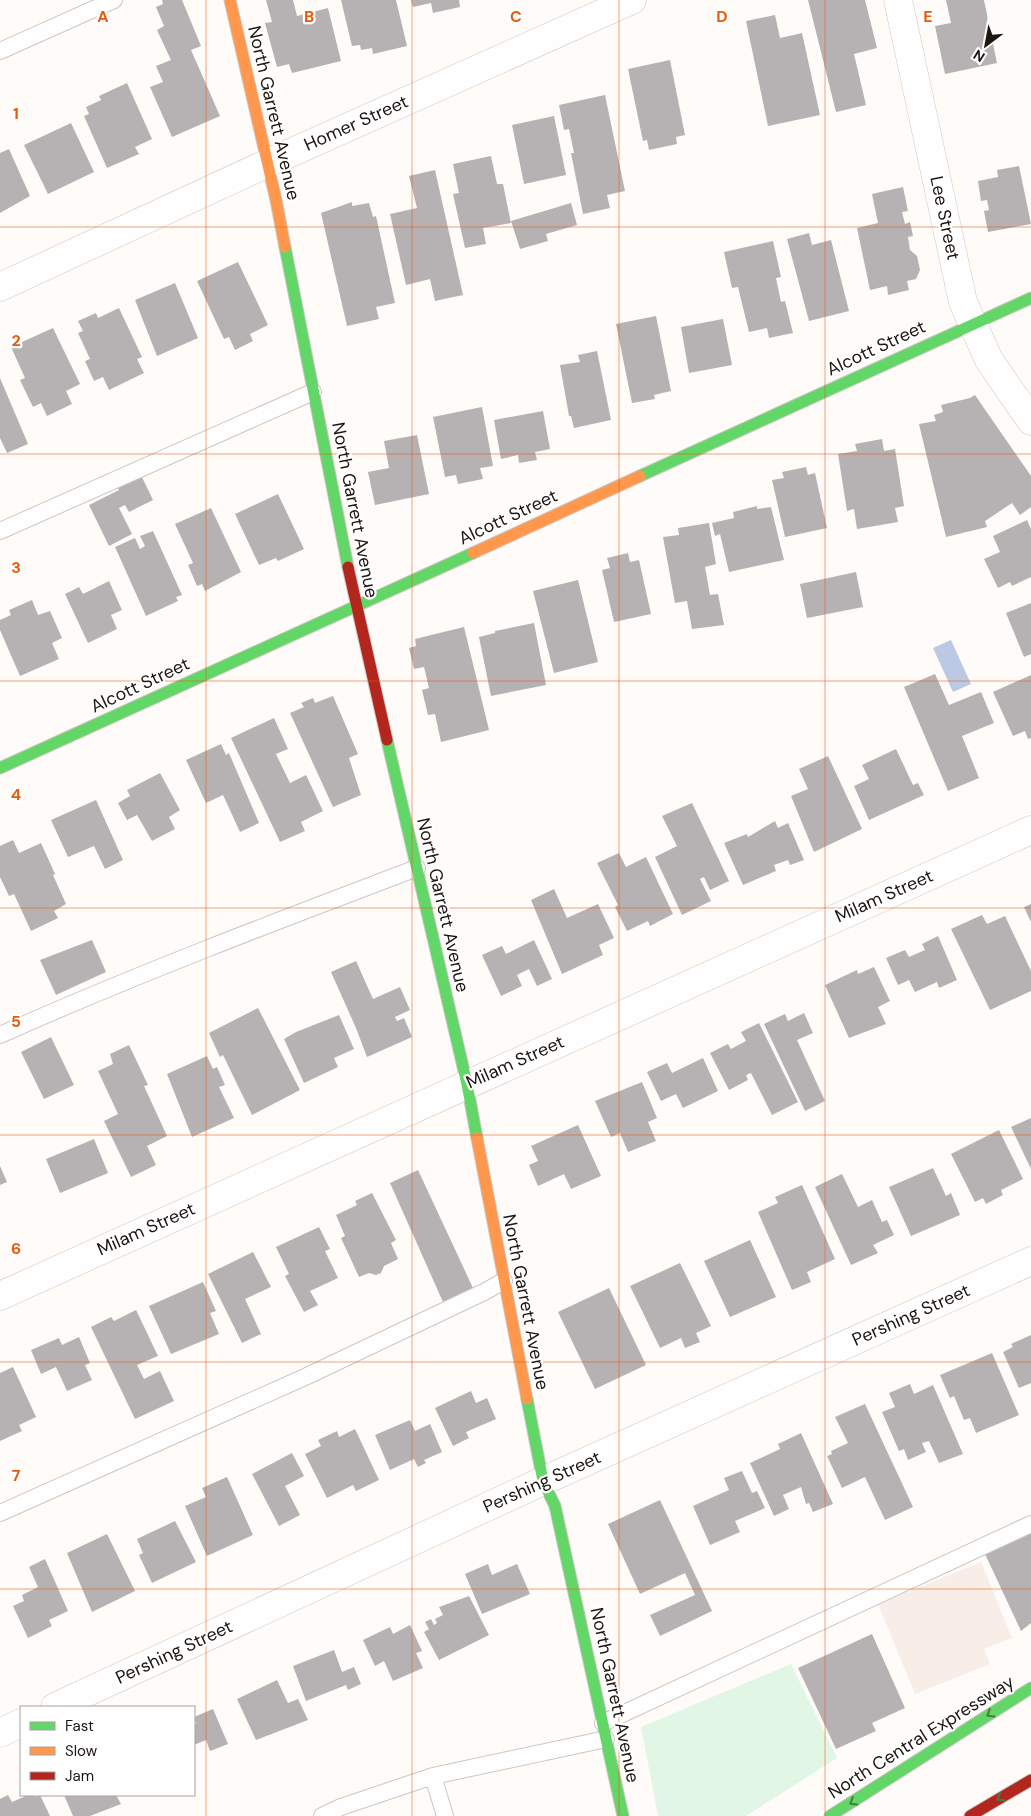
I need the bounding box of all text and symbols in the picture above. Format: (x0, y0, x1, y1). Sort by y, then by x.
text: A (97, 6, 109, 27)
text: B (304, 6, 314, 27)
text: C (510, 6, 522, 27)
text: D (716, 6, 728, 27)
text: E (923, 6, 933, 27)
north arrow (961, 20, 1011, 70)
street label: North Garrett Avenue (242, 23, 306, 203)
text: N (970, 46, 988, 66)
street label: Homer Street (300, 89, 412, 157)
text: 1 (13, 103, 19, 124)
street label: Lee Street (924, 174, 966, 262)
street label: Alcott Street (823, 315, 929, 381)
text: 2 (11, 330, 21, 351)
street label: North Garrett Avenue (326, 420, 384, 600)
street label: Alcott Street (455, 484, 561, 550)
text: 3 (11, 557, 21, 578)
street label: Alcott Street (87, 652, 193, 718)
text: 4 (11, 784, 21, 805)
street label: North Garrett Avenue (411, 815, 475, 995)
street label: Milam Street (831, 864, 937, 928)
text: 5 (11, 1011, 21, 1032)
street label: Milam Street (462, 1030, 568, 1094)
street label: Milam Street (93, 1197, 199, 1261)
street label: North Garrett Avenue (497, 1212, 555, 1392)
text: 6 (11, 1238, 21, 1259)
street label: Pershing Street (848, 1278, 974, 1352)
street label: Pershing Street (479, 1445, 605, 1519)
text: 7 (12, 1465, 21, 1486)
street label: North Garrett Avenue (585, 1605, 645, 1785)
street label: Pershing Street (112, 1614, 236, 1690)
street label: North Central Expressway (823, 1670, 1019, 1804)
legend (20, 1706, 195, 1796)
one-way arrow (986, 1708, 995, 1718)
text: Fast (65, 1716, 94, 1736)
text: Slow (65, 1741, 98, 1761)
text: Jam (65, 1766, 94, 1786)
one-way arrow (997, 1791, 1006, 1801)
one-way arrow (849, 1795, 858, 1805)

